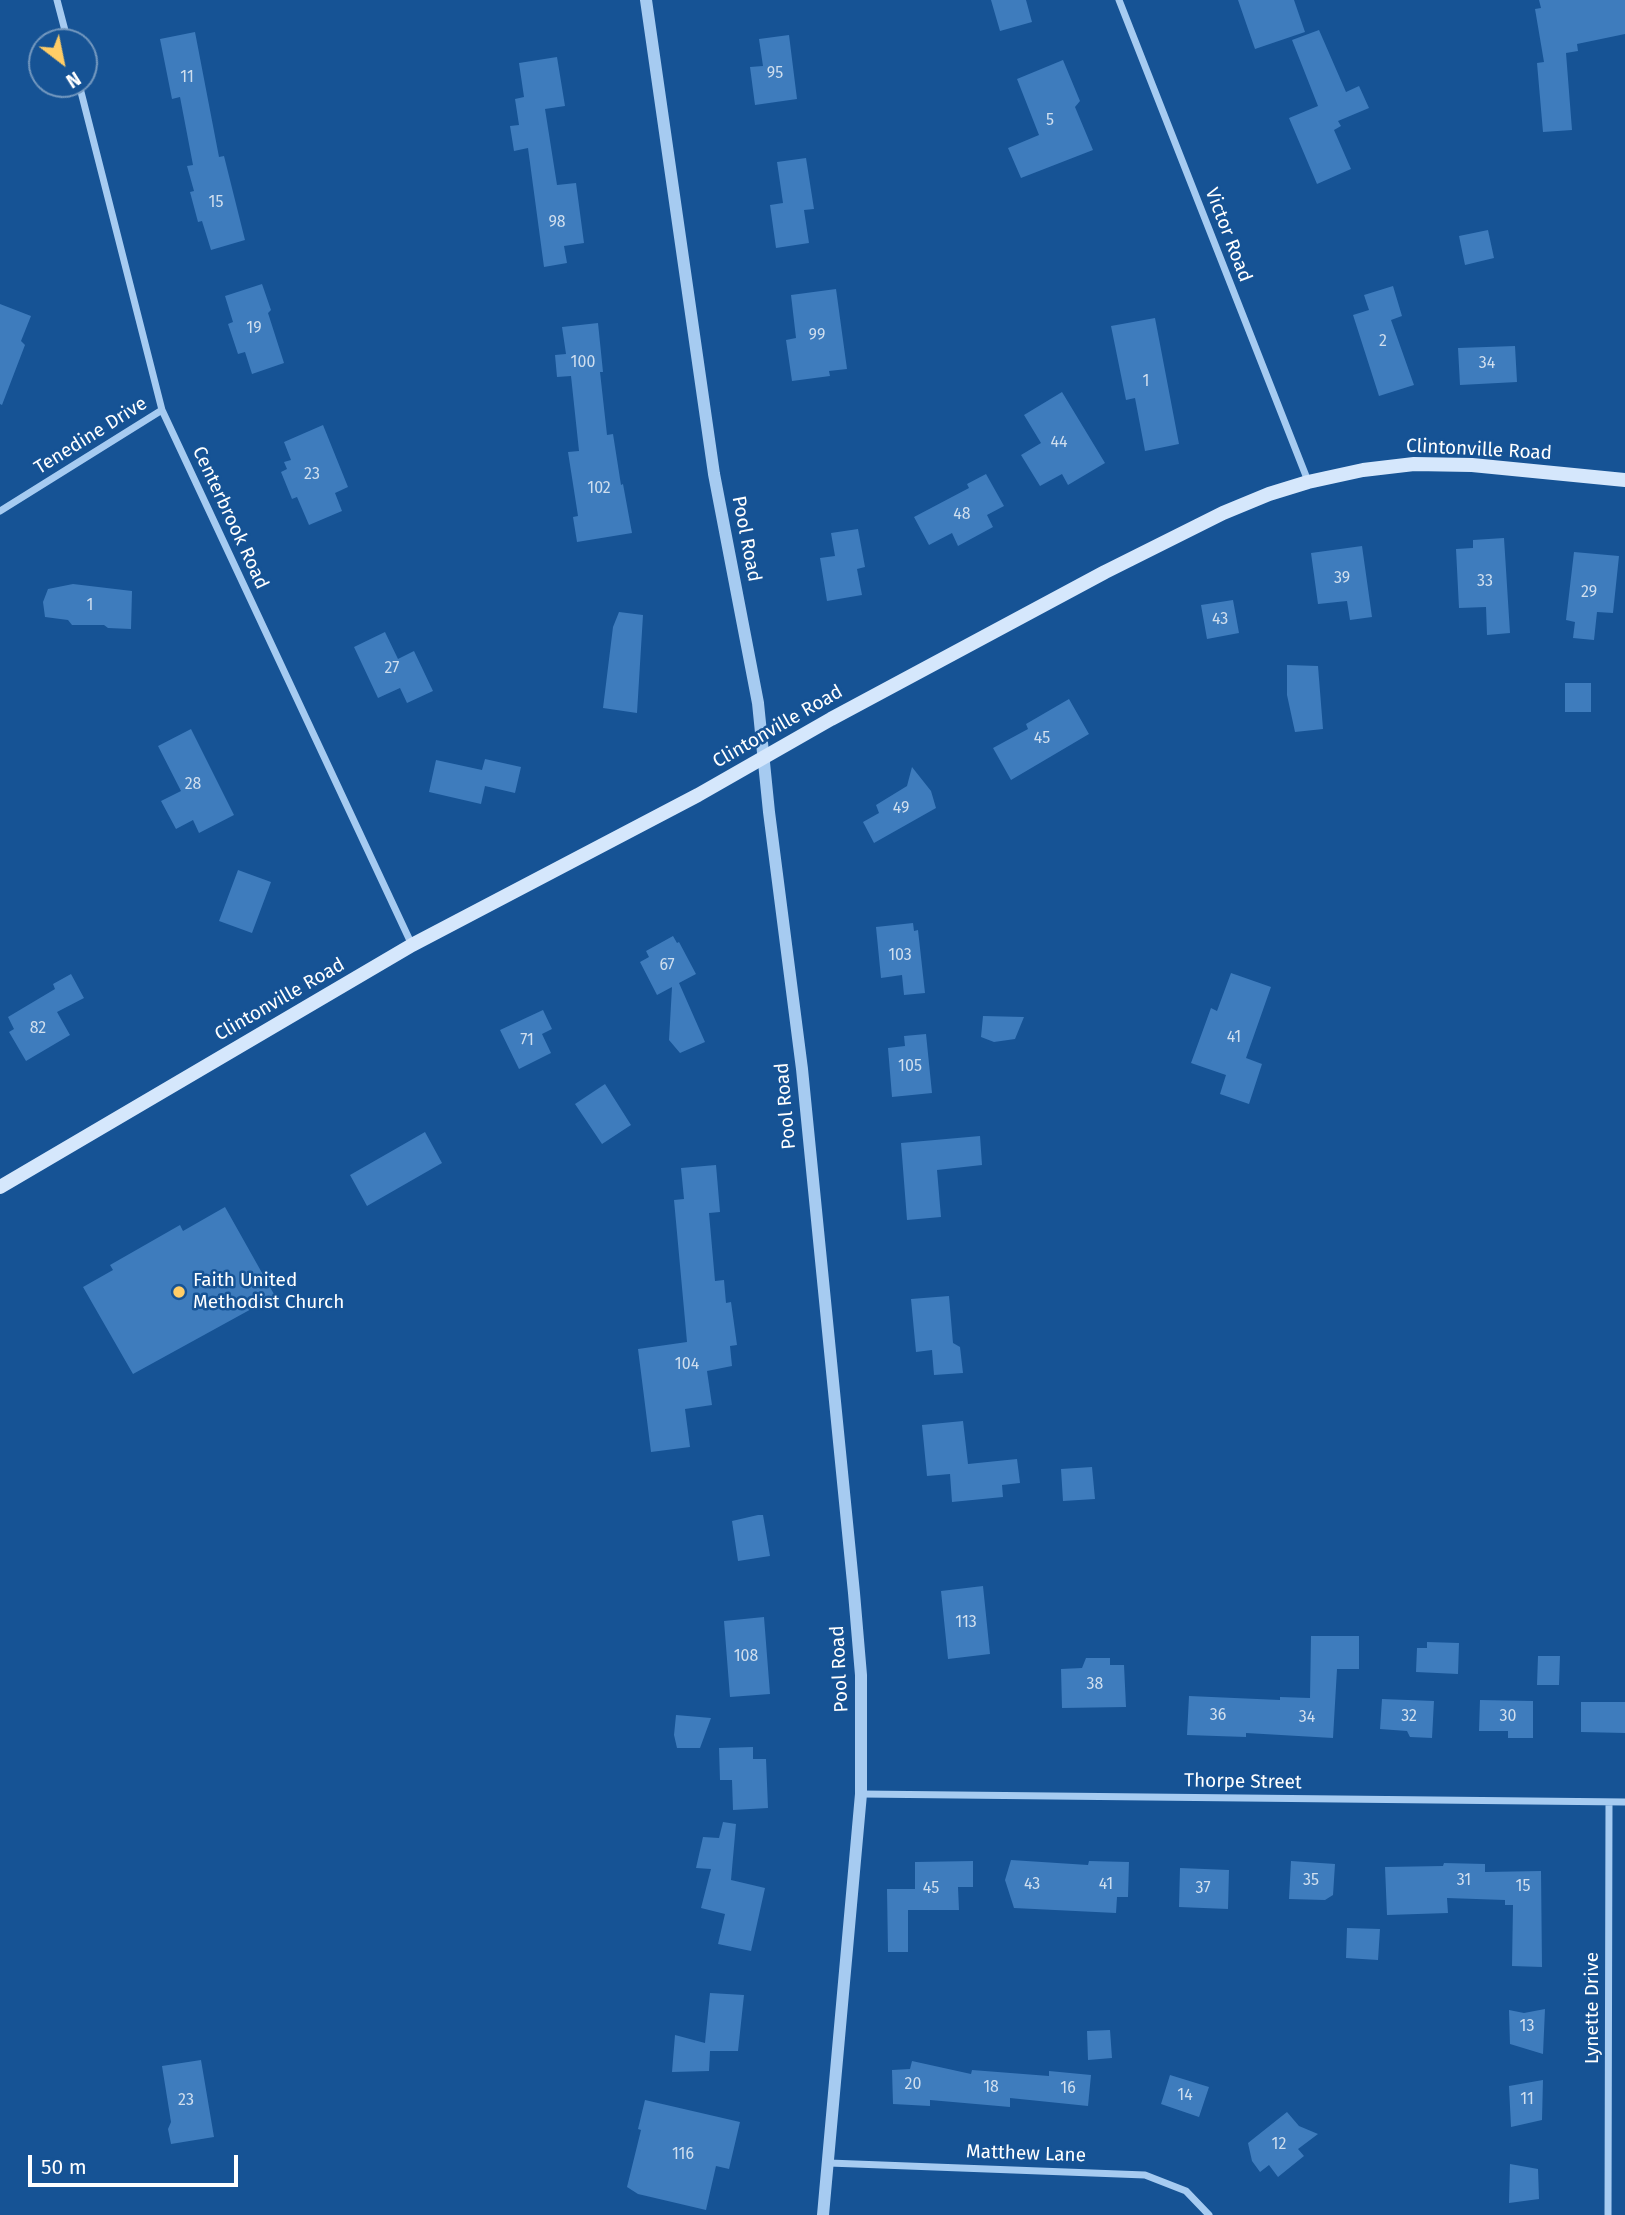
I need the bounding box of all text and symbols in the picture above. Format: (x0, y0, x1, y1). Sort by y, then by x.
north arrow (28, 28, 98, 98)
house number: 95 (767, 64, 783, 84)
text: N (62, 66, 85, 93)
house number: 11 (180, 68, 194, 88)
house number: 5 (1046, 111, 1054, 131)
street label: Victor Road (1200, 185, 1256, 285)
house number: 15 (209, 193, 223, 213)
house number: 98 (548, 213, 566, 233)
house number: 19 (246, 319, 262, 339)
house number: 99 (809, 326, 825, 346)
house number: 2 (1379, 332, 1387, 352)
house number: 100 (571, 353, 595, 373)
house number: 34 (1479, 354, 1495, 374)
house number: 1 (1143, 372, 1149, 392)
street label: Tenedine Drive (31, 392, 151, 480)
house number: 44 (1050, 433, 1068, 453)
street label: Clintonville Road (1405, 435, 1553, 465)
street label: Centerbrook Road (187, 443, 273, 593)
house number: 23 (304, 465, 320, 485)
house number: 102 (587, 479, 611, 499)
street label: Pool Road (727, 494, 765, 584)
house number: 48 (953, 505, 971, 525)
house number: 39 (1334, 569, 1350, 589)
house number: 33 (1477, 572, 1493, 592)
house number: 29 (1581, 583, 1597, 603)
house number: 1 (87, 596, 93, 616)
house number: 43 (1212, 610, 1228, 630)
house number: 27 (385, 659, 399, 679)
street label: Clintonville Road (709, 681, 847, 773)
house number: 45 (1034, 729, 1050, 749)
house number: 28 (185, 775, 201, 795)
house number: 49 (893, 799, 909, 819)
house number: 103 (888, 946, 912, 966)
street label: Clintonville Road (211, 954, 349, 1046)
house number: 67 (659, 956, 675, 976)
house number: 82 (30, 1019, 46, 1039)
house number: 41 (1227, 1028, 1241, 1048)
house number: 71 (520, 1031, 534, 1051)
house number: 105 (898, 1057, 922, 1077)
street label: Pool Road (771, 1062, 801, 1150)
place label: Faith United Methodist Church (193, 1270, 344, 1314)
marker: Faith United Methodist Church (171, 1284, 187, 1300)
house number: 104 (675, 1355, 699, 1375)
house number: 113 (955, 1613, 977, 1633)
street label: Pool Road (826, 1625, 854, 1713)
house number: 108 (734, 1647, 758, 1667)
house number: 38 (1087, 1675, 1103, 1695)
house number: 36 (1210, 1706, 1226, 1726)
house number: 32 (1401, 1707, 1417, 1727)
house number: 30 (1500, 1707, 1516, 1727)
house number: 34 (1299, 1708, 1315, 1728)
street label: Thorpe Street (1184, 1770, 1302, 1794)
house number: 35 (1303, 1871, 1319, 1891)
house number: 31 (1457, 1871, 1471, 1891)
house number: 43 (1024, 1875, 1040, 1895)
house number: 41 (1099, 1875, 1113, 1895)
house number: 15 (1516, 1877, 1530, 1897)
house number: 45 (923, 1879, 939, 1899)
house number: 37 (1195, 1879, 1211, 1899)
street label: Lynette Drive (1582, 1952, 1604, 2064)
house number: 13 (1520, 2017, 1534, 2037)
house number: 20 (905, 2075, 921, 2095)
house number: 18 (983, 2078, 999, 2098)
house number: 16 (1060, 2079, 1076, 2099)
house number: 14 (1177, 2086, 1193, 2106)
house number: 11 (1520, 2090, 1534, 2110)
house number: 23 (178, 2091, 194, 2111)
house number: 12 (1272, 2135, 1286, 2155)
street label: Matthew Lane (966, 2141, 1086, 2167)
scale bar (32, 2142, 242, 2186)
house number: 116 (672, 2145, 694, 2165)
text: 50 m (41, 2154, 87, 2180)

